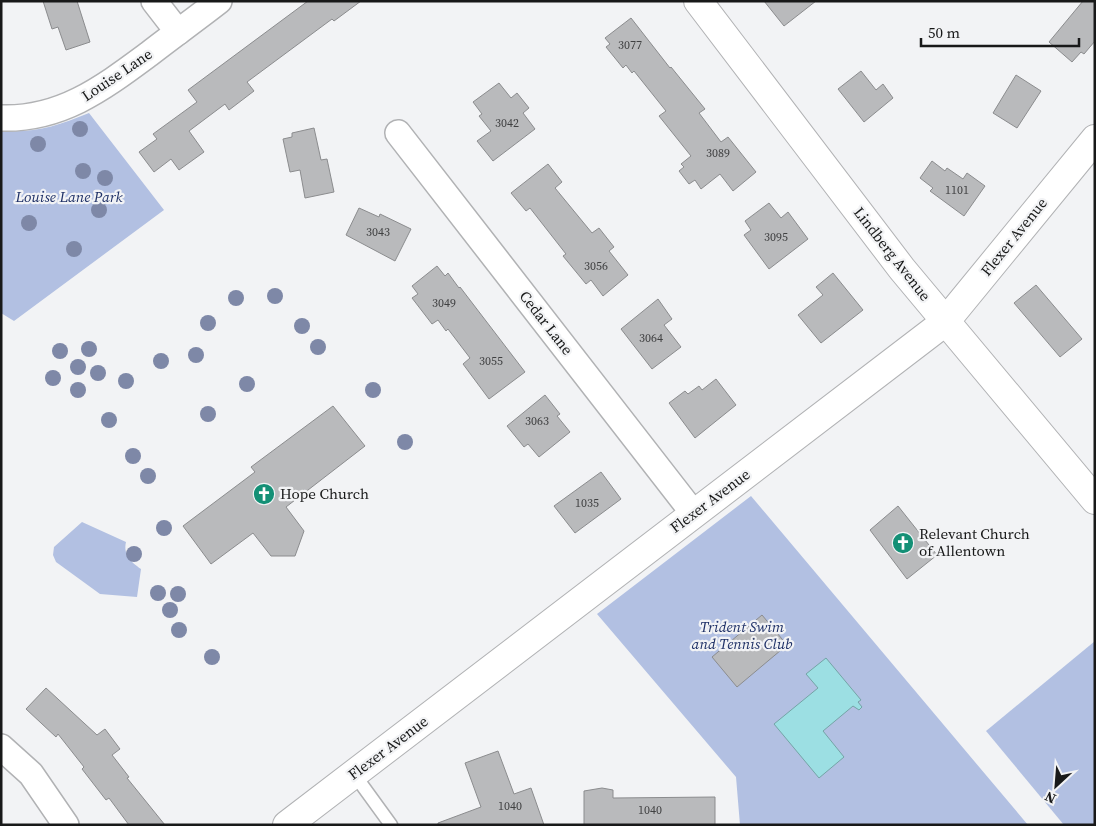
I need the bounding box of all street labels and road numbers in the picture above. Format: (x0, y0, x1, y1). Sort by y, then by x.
street label: Louise Lane (77, 43, 157, 106)
street label: Flexer Avenue (976, 193, 1052, 280)
street label: Lindberg Avenue (849, 202, 936, 305)
street label: Cedar Lane (515, 286, 578, 359)
street label: Flexer Avenue (665, 463, 754, 538)
street label: Flexer Avenue (343, 710, 432, 785)

